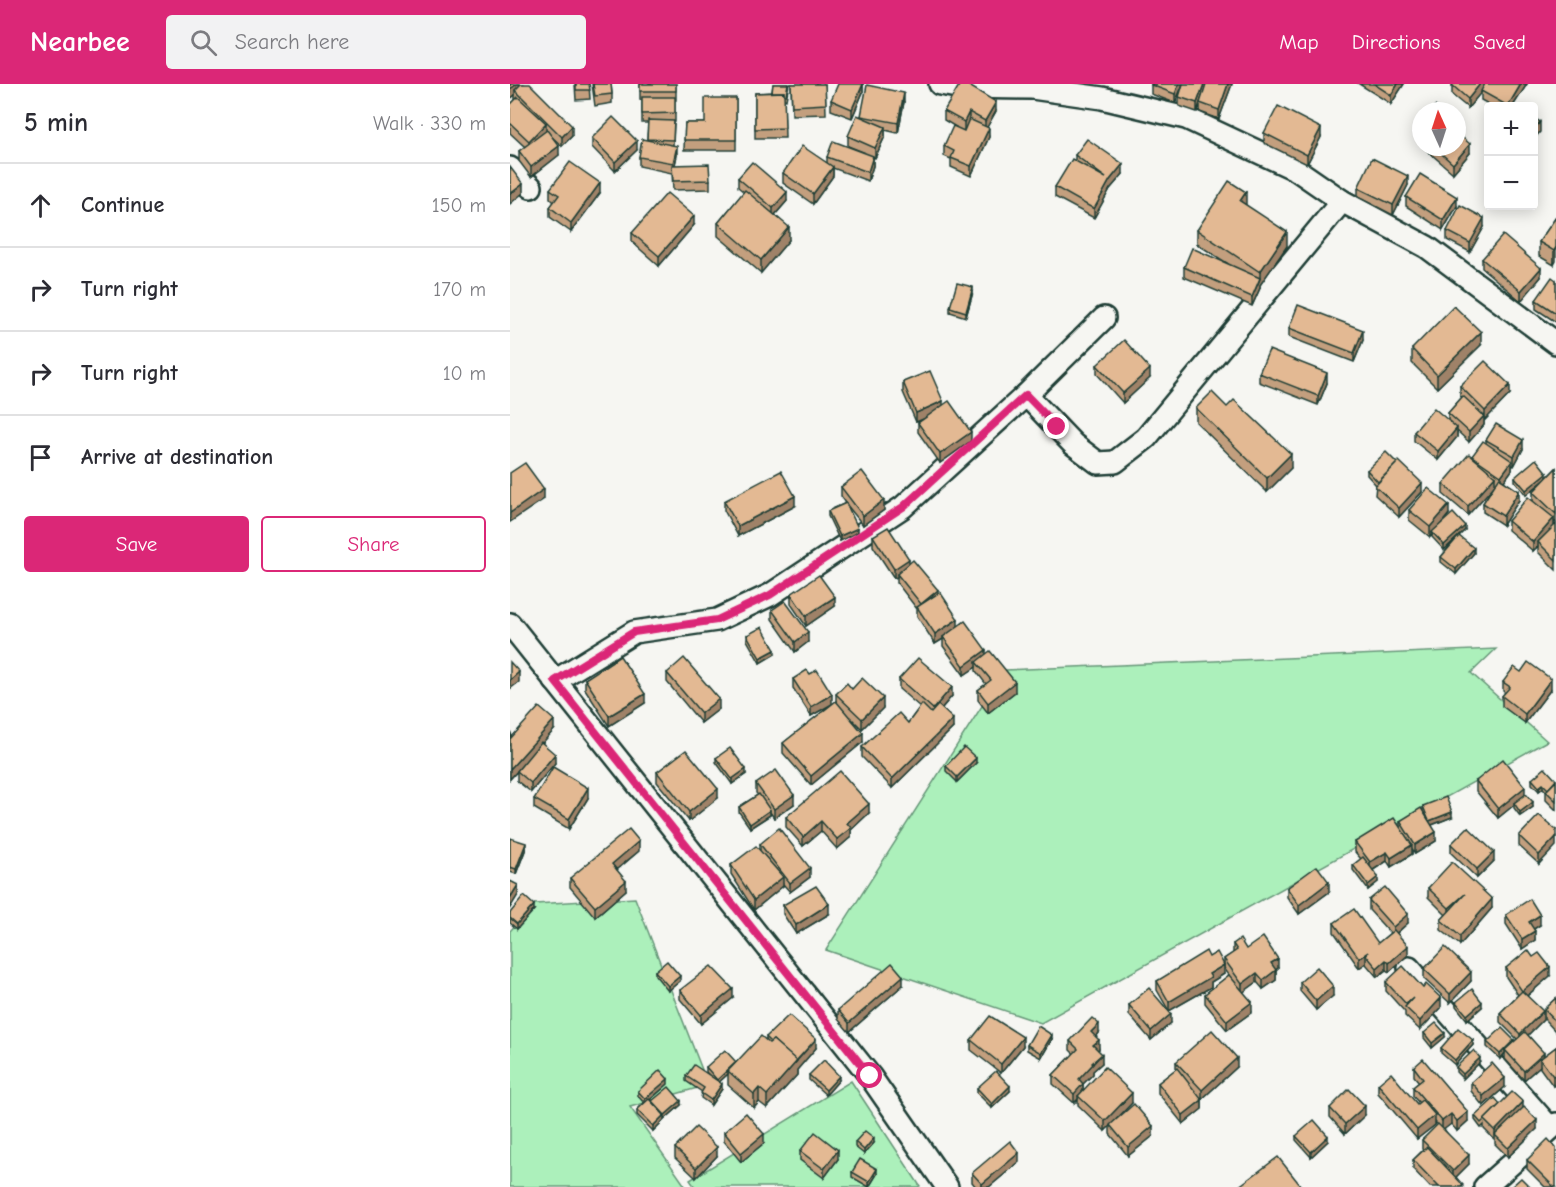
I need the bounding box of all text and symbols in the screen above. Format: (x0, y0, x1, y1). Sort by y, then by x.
search box (166, 15, 586, 69)
text: Nearbee (30, 26, 130, 58)
icon: search (187, 26, 220, 59)
text: Search here (235, 29, 349, 55)
text: Map (1279, 30, 1319, 54)
text: Directions (1352, 30, 1441, 54)
text: Saved (1474, 30, 1526, 54)
north arrow (1412, 102, 1466, 156)
map controls (1484, 102, 1538, 210)
button: + (1484, 102, 1538, 156)
text: 5 min (24, 108, 88, 138)
text: Walk · 330 m (373, 112, 486, 135)
button: − (1484, 156, 1538, 210)
icon: ahead (24, 189, 57, 222)
text: Continue (81, 192, 164, 218)
text: 150 m (432, 194, 486, 217)
icon: right (24, 273, 57, 306)
text: Turn right (81, 276, 178, 302)
text: 170 m (433, 278, 486, 301)
icon: right (24, 357, 57, 390)
text: Turn right (81, 360, 178, 386)
text: 10 m (443, 362, 486, 385)
route end (1043, 413, 1069, 439)
icon: arrive (24, 441, 57, 474)
text: Arrive at destination (81, 444, 273, 470)
button: Save (24, 516, 249, 572)
button: Share (261, 516, 486, 572)
route start (856, 1062, 882, 1088)

